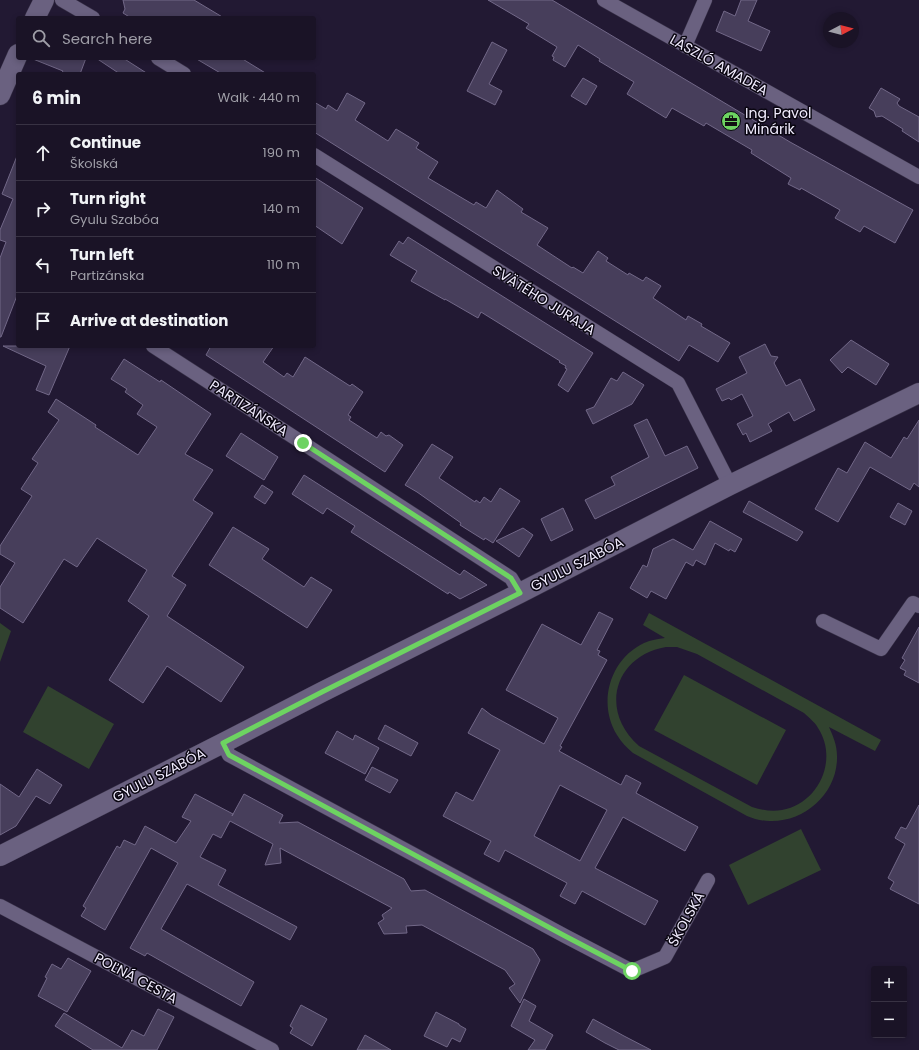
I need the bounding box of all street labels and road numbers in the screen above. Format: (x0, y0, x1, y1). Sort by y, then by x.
street label: LÁSZLÓ AMADEA (666, 30, 772, 100)
street label: SVÄTÉHO JURAJA (489, 260, 599, 340)
street label: PARTIZÁNSKA (206, 375, 292, 441)
street label: GYULU SZABÓA (527, 532, 627, 596)
street label: GYULU SZABÓA (109, 743, 209, 807)
street label: ŠKOLSKÁ (663, 888, 709, 950)
street label: POĽNÁ CESTA (91, 948, 181, 1008)

